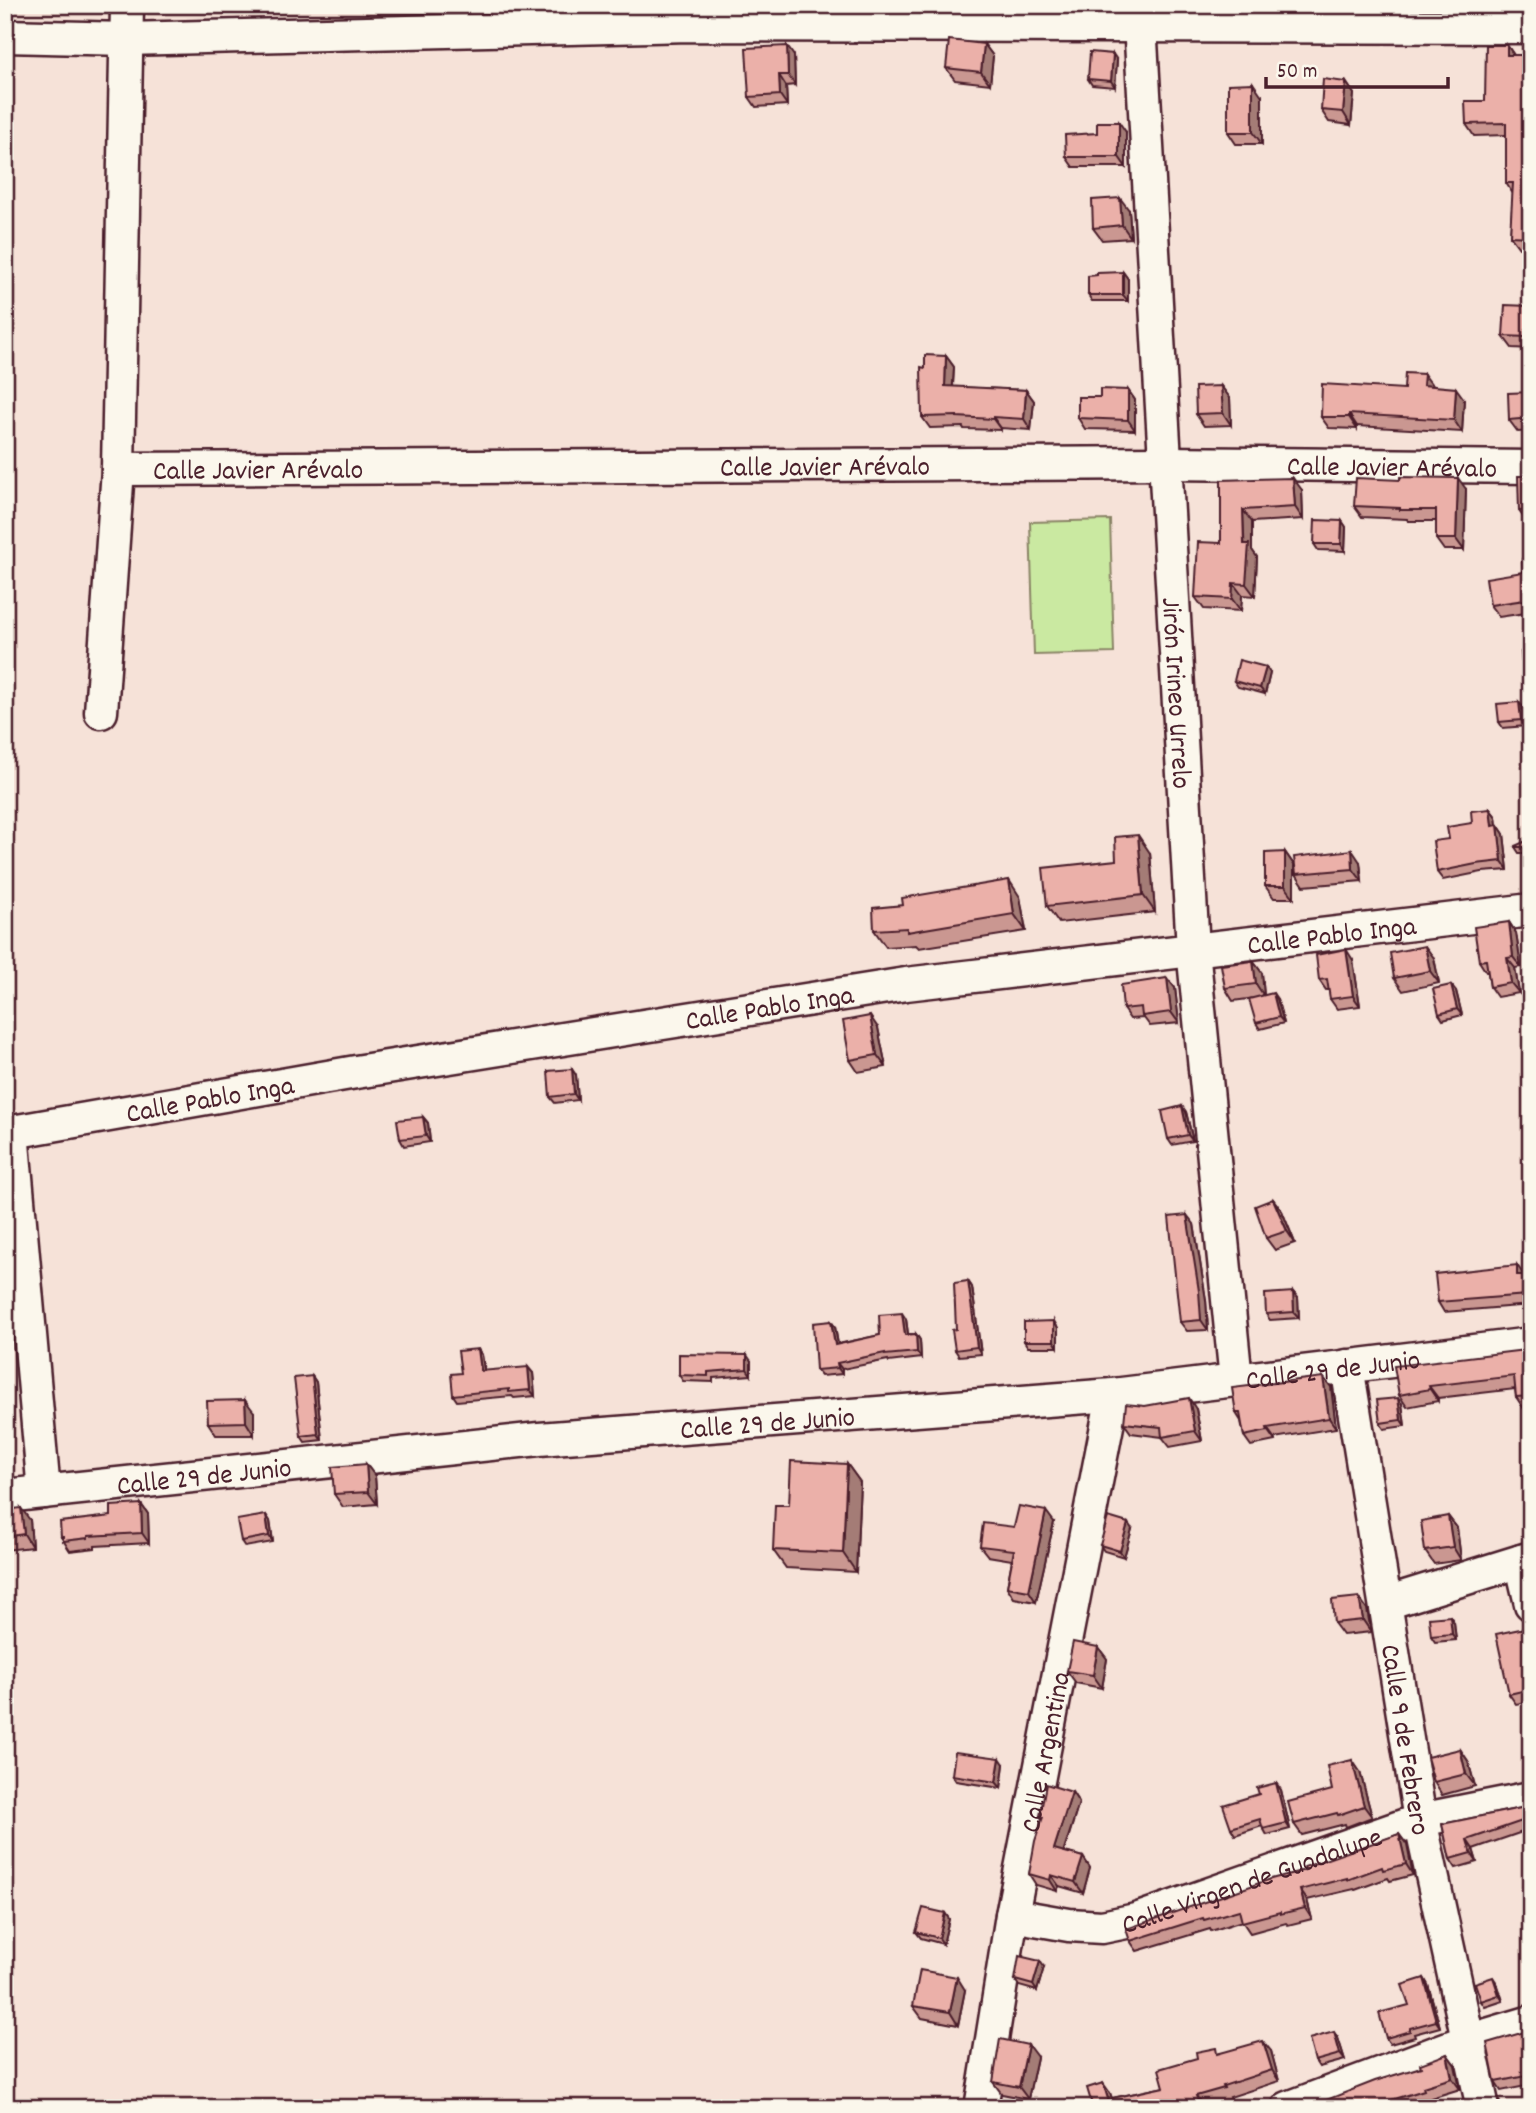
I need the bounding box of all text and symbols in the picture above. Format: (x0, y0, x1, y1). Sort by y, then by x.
scale bar (1266, 46, 1448, 90)
text: 50 m (1277, 58, 1317, 88)
street label: Calle Javier Arévalo (720, 449, 930, 491)
street label: Calle Javier Arévalo (1287, 449, 1497, 492)
street label: Calle Javier Arévalo (153, 453, 363, 494)
street label: Jirón Irineo Urrelo (1148, 596, 1199, 790)
street label: Calle Pablo Inga (1245, 909, 1419, 968)
street label: Calle Pablo Inga (683, 978, 858, 1044)
street label: Calle Pablo Inga (123, 1068, 298, 1137)
street label: Calle 29 de Junio (1244, 1343, 1423, 1404)
street label: Calle 29 de Junio (679, 1400, 857, 1453)
street label: Calle 29 de Junio (115, 1451, 294, 1509)
street label: Calle 9 de Febrero (1367, 1642, 1438, 1840)
street label: Calle Argentina (1013, 1667, 1084, 1837)
street label: Calle Virgen de Guadalupe (1119, 1820, 1389, 1947)

